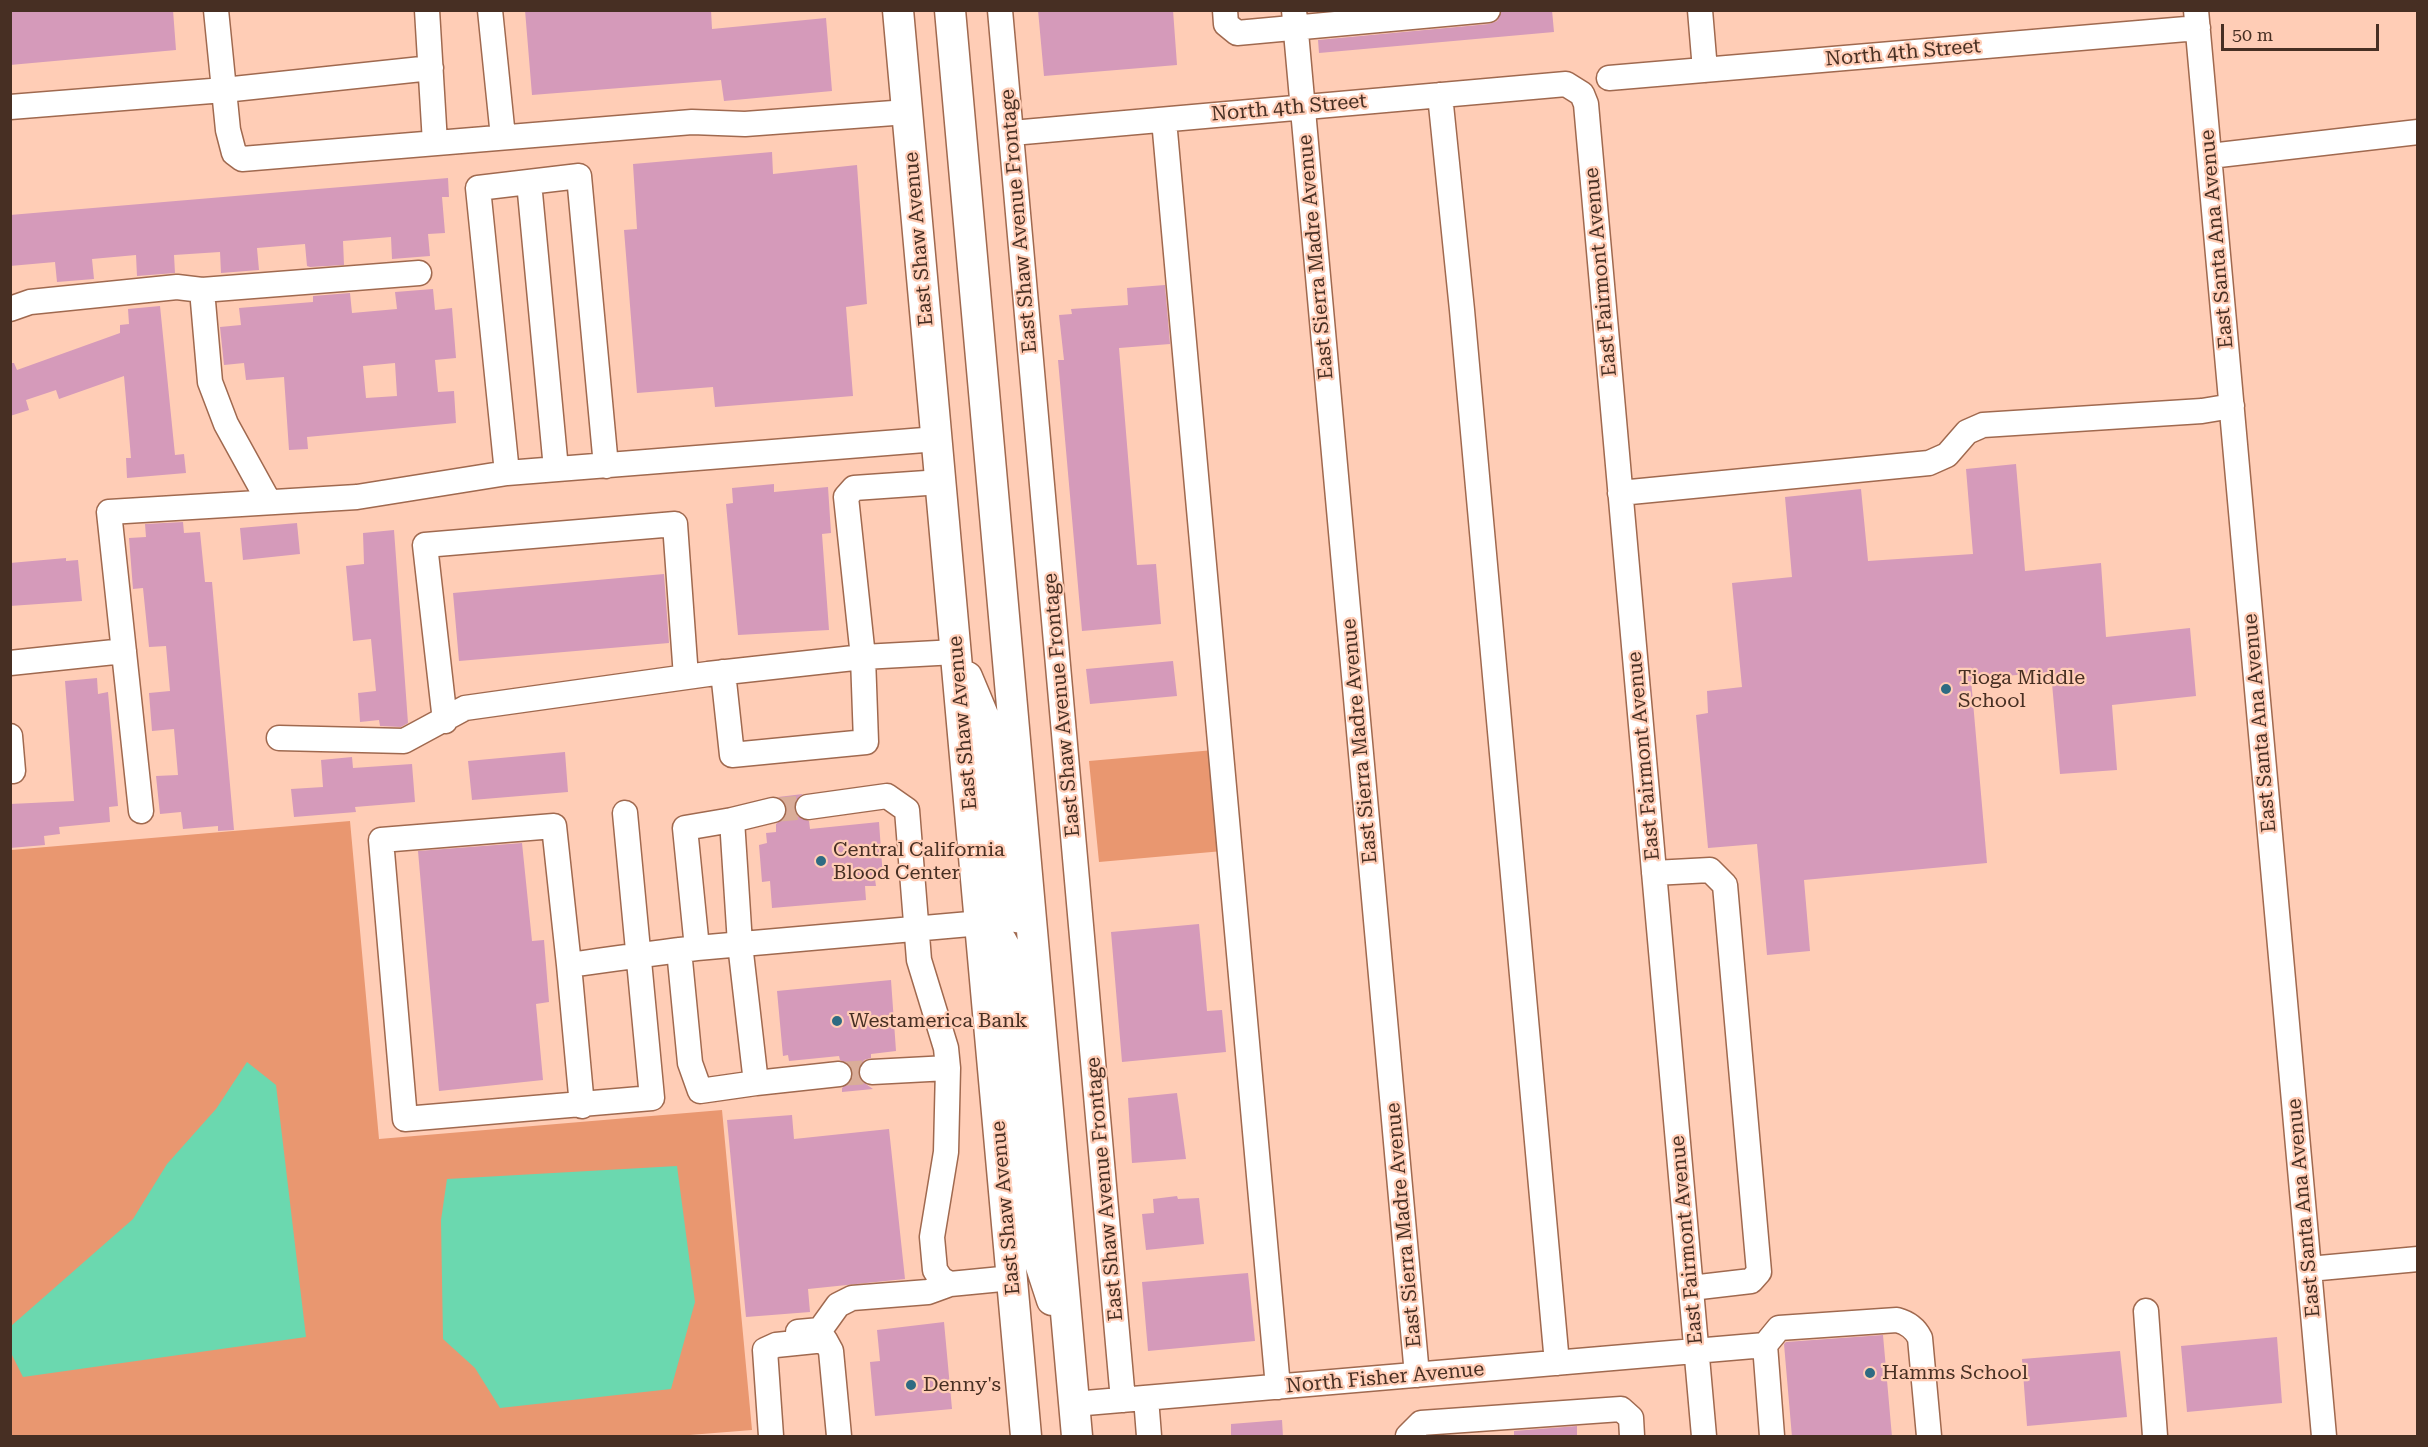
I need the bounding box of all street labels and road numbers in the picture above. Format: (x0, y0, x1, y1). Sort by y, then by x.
street label: North 4th Street (1824, 34, 1982, 72)
street label: East Shaw Avenue Frontage (995, 88, 1043, 354)
street label: North 4th Street (1210, 89, 1368, 127)
street label: East Santa Ana Avenue (2195, 128, 2239, 350)
street label: East Sierra Madre Avenue (1293, 134, 1339, 380)
street label: East Shaw Avenue (899, 151, 939, 327)
street label: East Fairmont Avenue (1580, 166, 1622, 378)
street label: East Shaw Avenue Frontage (1038, 572, 1086, 838)
street label: East Santa Ana Avenue (2238, 612, 2282, 834)
street label: East Sierra Madre Avenue (1337, 618, 1383, 864)
street label: East Shaw Avenue (943, 635, 983, 811)
street label: East Fairmont Avenue (1623, 650, 1665, 862)
street label: East Shaw Avenue Frontage (1081, 1056, 1129, 1322)
street label: East Santa Ana Avenue (2282, 1097, 2326, 1319)
street label: East Sierra Madre Avenue (1381, 1102, 1427, 1348)
street label: East Shaw Avenue (986, 1120, 1026, 1296)
street label: East Fairmont Avenue (1666, 1134, 1708, 1346)
street label: North Fisher Avenue (1285, 1357, 1485, 1399)

